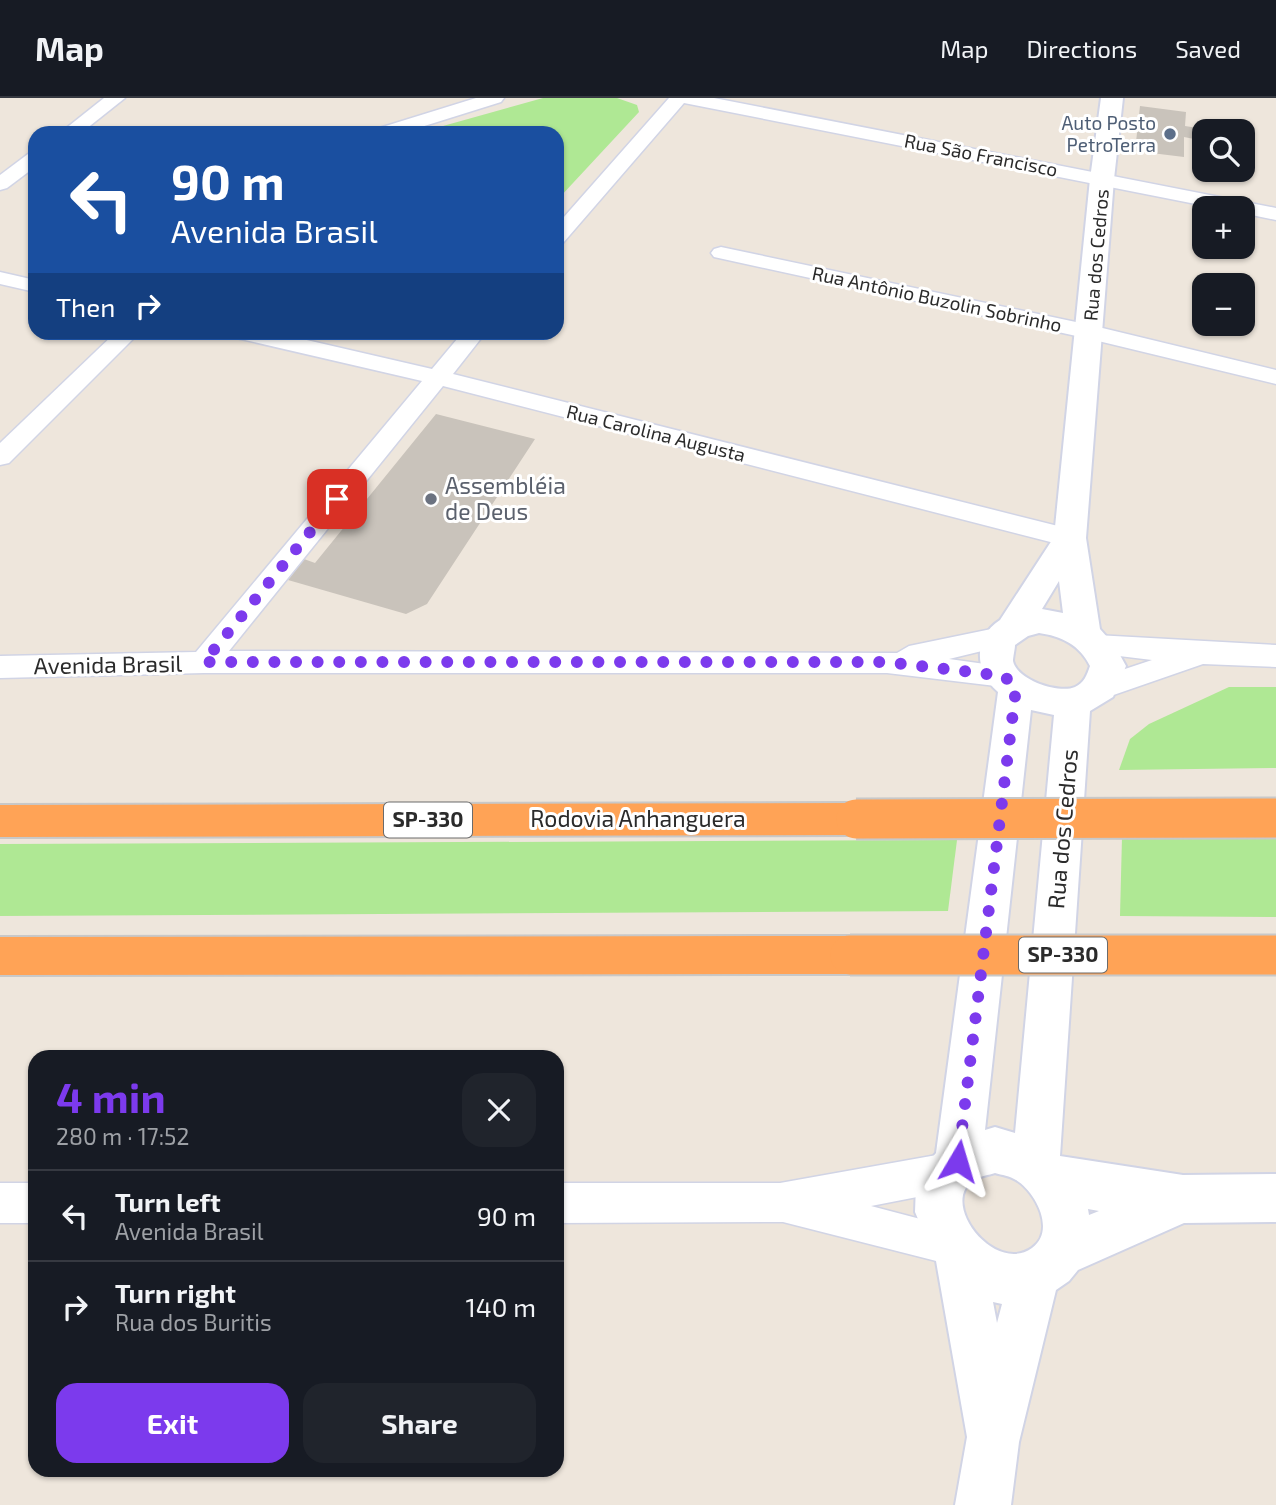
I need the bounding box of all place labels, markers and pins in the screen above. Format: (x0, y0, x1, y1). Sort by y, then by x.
place label: Auto Posto PetroTerra (1062, 111, 1156, 156)
marker: Auto Posto PetroTerra (1162, 126, 1178, 142)
pin (307, 469, 367, 529)
place label: Assembléia de Deus (445, 471, 566, 525)
marker: Assembléia de Deus (423, 491, 439, 507)

